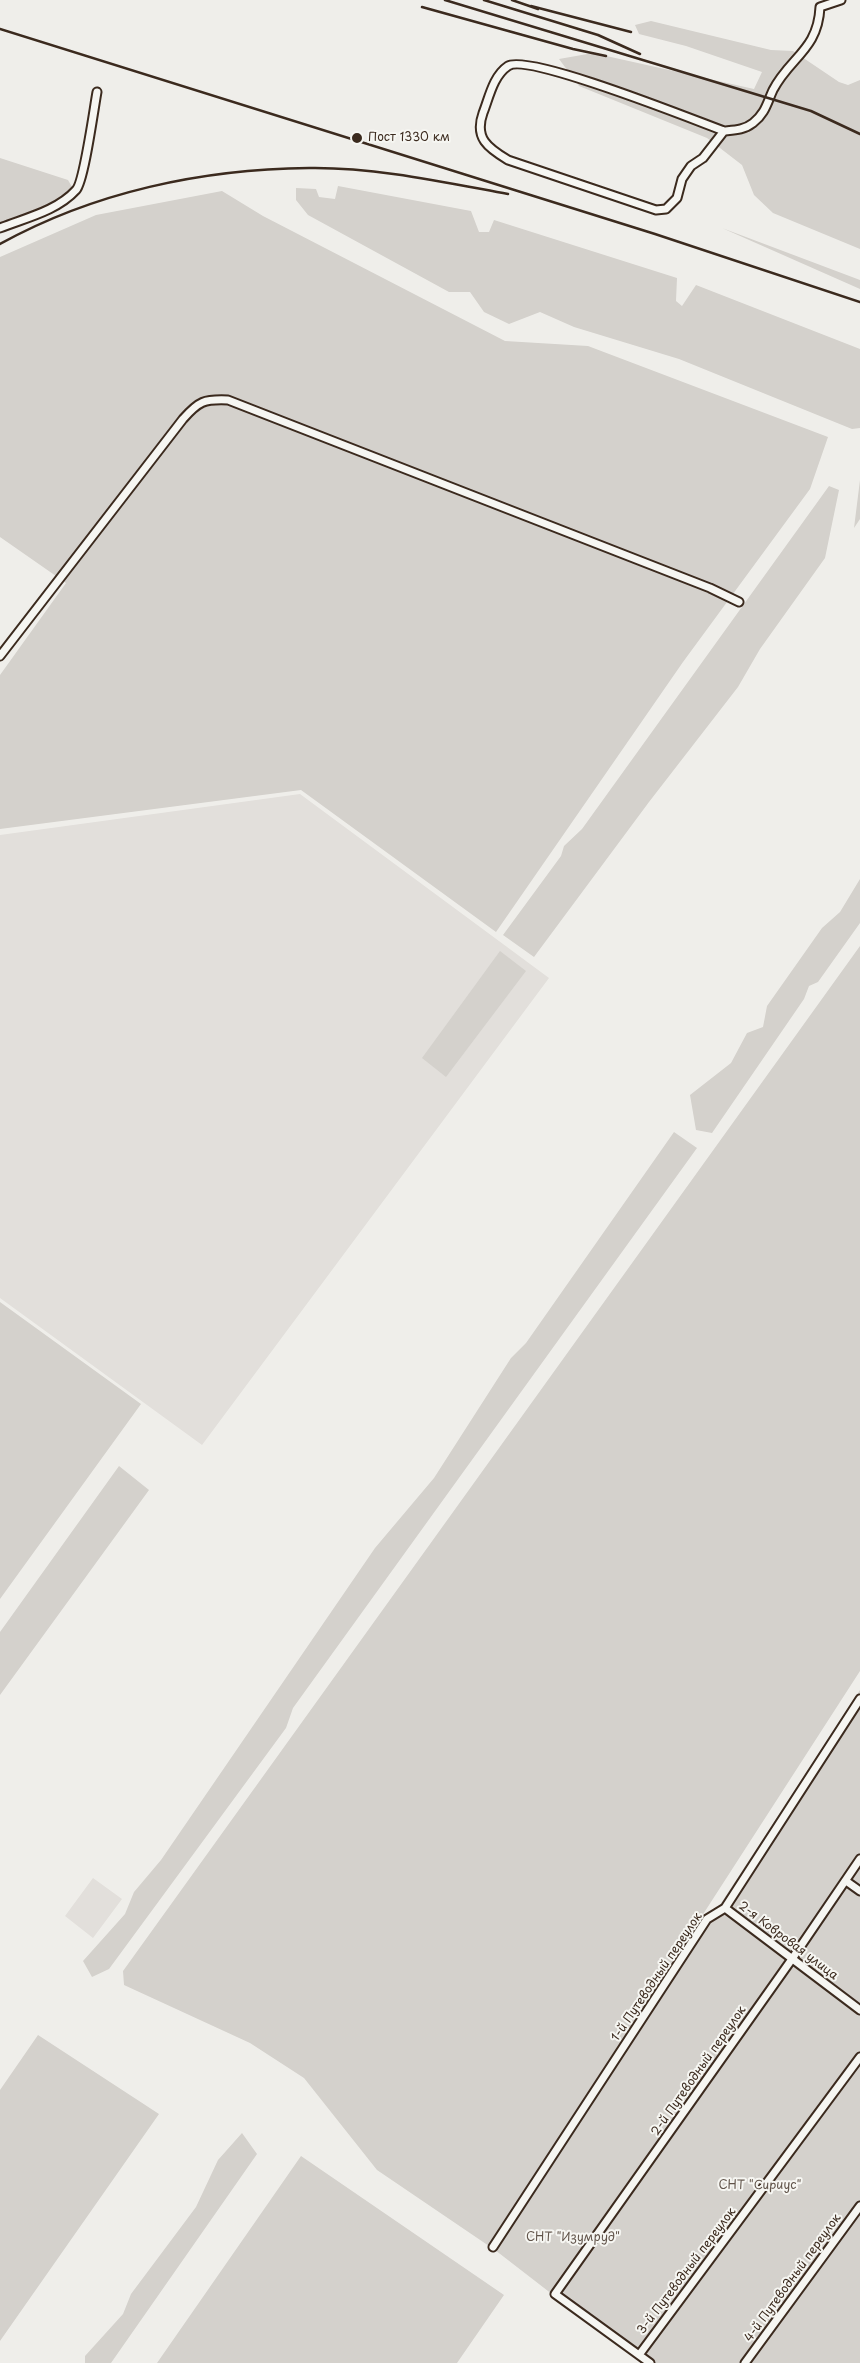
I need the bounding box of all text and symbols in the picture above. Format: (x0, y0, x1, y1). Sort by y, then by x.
marker: Пост 1330 км (350, 131, 364, 145)
place label: Пост 1330 км (368, 131, 450, 145)
street label: 2-я Ковровая улица (735, 1899, 841, 1983)
street label: 1-й Путеводный переулок (609, 1910, 705, 2044)
street label: 2-й Путеводный переулок (649, 2003, 749, 2139)
park label: СНТ "Сириус" (718, 2179, 802, 2193)
street label: 3-й Путеводный переулок (635, 2205, 739, 2337)
street label: 4-й Путеводный переулок (742, 2211, 844, 2345)
park label: СНТ "Изумруд" (526, 2231, 620, 2245)

